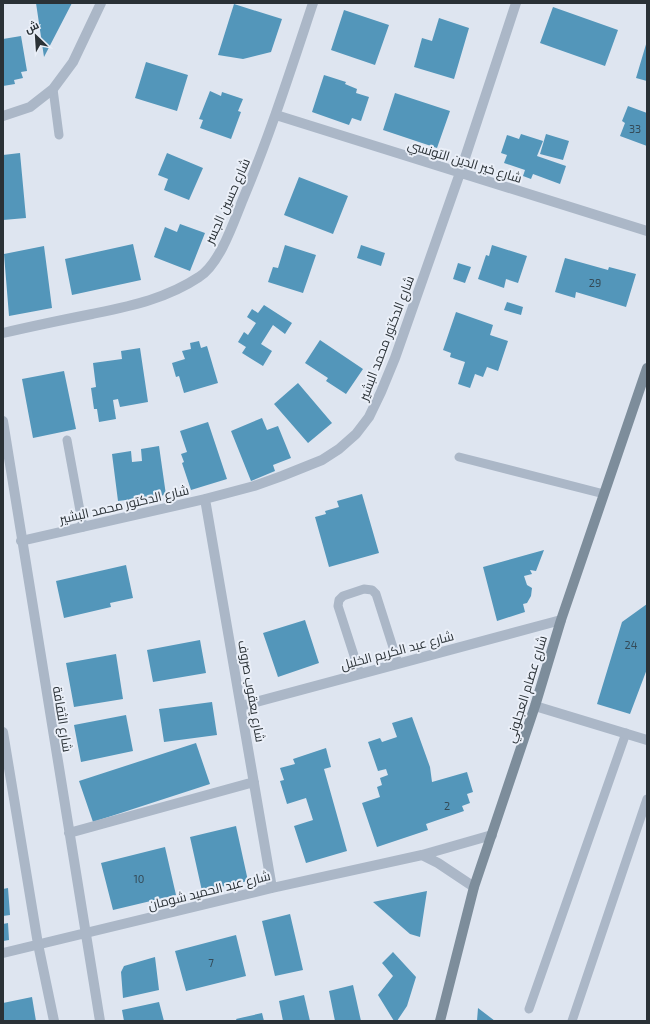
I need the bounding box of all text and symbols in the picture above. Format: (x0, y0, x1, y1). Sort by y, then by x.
north arrow (16, 16, 56, 56)
text: ش (22, 18, 41, 36)
house number: 33 (629, 122, 641, 135)
street label: شارع خير الدين التونسي (405, 136, 524, 189)
street label: شارع حسين الجسر (201, 156, 254, 248)
street label: شارع الدكتور محمد البشير (354, 273, 418, 404)
house number: 29 (589, 276, 601, 289)
street label: شارع الدكتور محمد البشير (57, 481, 191, 528)
street label: شارع عبد الكريم الخليل (339, 627, 456, 675)
street label: شارع عصام العجلوني (502, 633, 553, 745)
house number: 24 (625, 638, 638, 651)
street label: شارع يعقوب صروف (234, 639, 269, 744)
street label: شارع الثقافة (49, 685, 76, 753)
house number: 2 (444, 799, 450, 812)
street label: شارع عبد الحميد شومان (146, 867, 272, 914)
house number: 10 (133, 872, 145, 885)
house number: 7 (208, 956, 214, 969)

